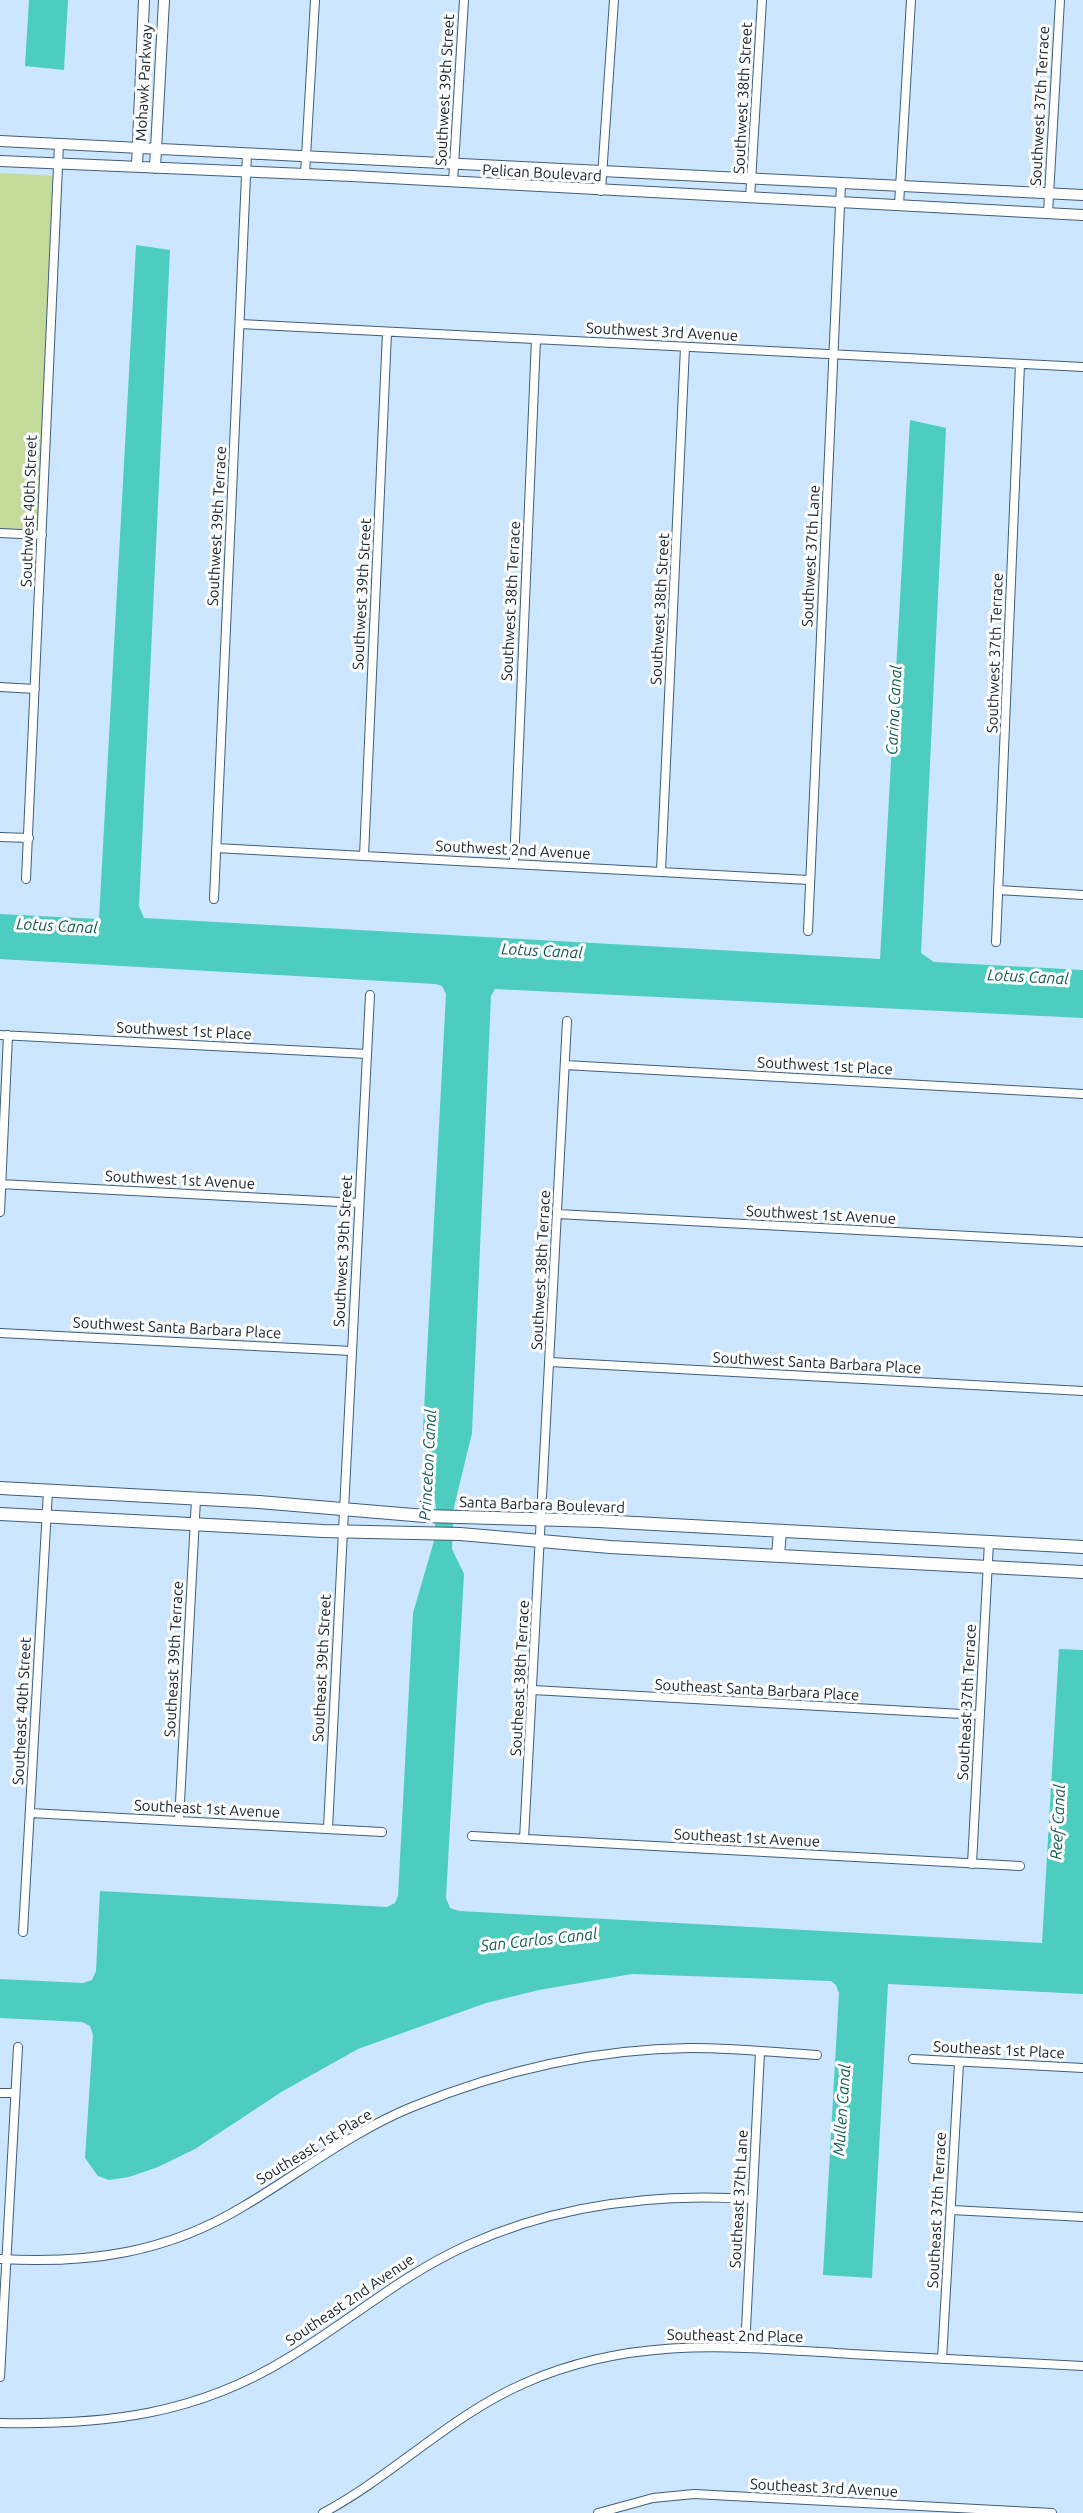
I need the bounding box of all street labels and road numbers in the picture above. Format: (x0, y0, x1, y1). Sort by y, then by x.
street label: Southwest 39th Street (432, 14, 458, 166)
street label: Southwest 38th Street (730, 22, 756, 174)
street label: Mohawk Parkway (132, 24, 156, 142)
street label: Southwest 37th Terrace (1027, 25, 1053, 187)
street label: Pelican Boulevard (482, 161, 602, 185)
street label: Southwest 3rd Avenue (586, 319, 738, 345)
street label: Southwest 40th Street (17, 435, 41, 587)
street label: Southwest 39th Terrace (204, 445, 230, 607)
street label: Southwest 37th Lane (798, 484, 824, 628)
street label: Southwest 39th Street (349, 518, 375, 670)
street label: Southwest 38th Terrace (498, 520, 524, 682)
street label: Southwest 38th Street (647, 533, 673, 685)
street label: Southwest 37th Terrace (983, 573, 1007, 733)
street label: Southwest 2nd Avenue (435, 837, 591, 863)
street label: Southwest 1st Place (116, 1018, 252, 1044)
street label: Southwest 1st Place (757, 1053, 893, 1079)
street label: Southwest 1st Avenue (105, 1167, 255, 1193)
street label: Southwest 39th Street (330, 1175, 356, 1327)
street label: Southwest 38th Terrace (528, 1189, 554, 1351)
street label: Southwest 1st Avenue (746, 1202, 896, 1228)
street label: Southwest Santa Barbara Place (72, 1314, 282, 1342)
street label: Southwest Santa Barbara Place (712, 1349, 922, 1377)
street label: Santa Barbara Boulevard (459, 1493, 625, 1517)
street label: Southeast 39th Terrace (161, 1580, 187, 1738)
street label: Southeast 39th Street (309, 1594, 335, 1742)
street label: Southeast 38th Terrace (507, 1599, 533, 1757)
street label: Southeast 37th Terrace (954, 1623, 980, 1781)
street label: Southeast 40th Street (9, 1637, 35, 1785)
street label: Southeast Santa Barbara Place (654, 1676, 860, 1704)
street label: Southeast 1st Avenue (133, 1796, 281, 1822)
street label: Southeast 1st Avenue (673, 1825, 821, 1851)
street label: Southeast 1st Place (933, 2038, 1065, 2062)
street label: Southeast 1st Place (253, 2105, 375, 2189)
street label: Southeast 37th Lane (726, 2129, 752, 2269)
street label: Southeast 37th Terrace (924, 2131, 950, 2289)
street label: Southeast 2nd Avenue (282, 2250, 418, 2350)
street label: Southeast 2nd Place (667, 2326, 803, 2346)
street label: Southeast 3rd Avenue (749, 2475, 899, 2501)

